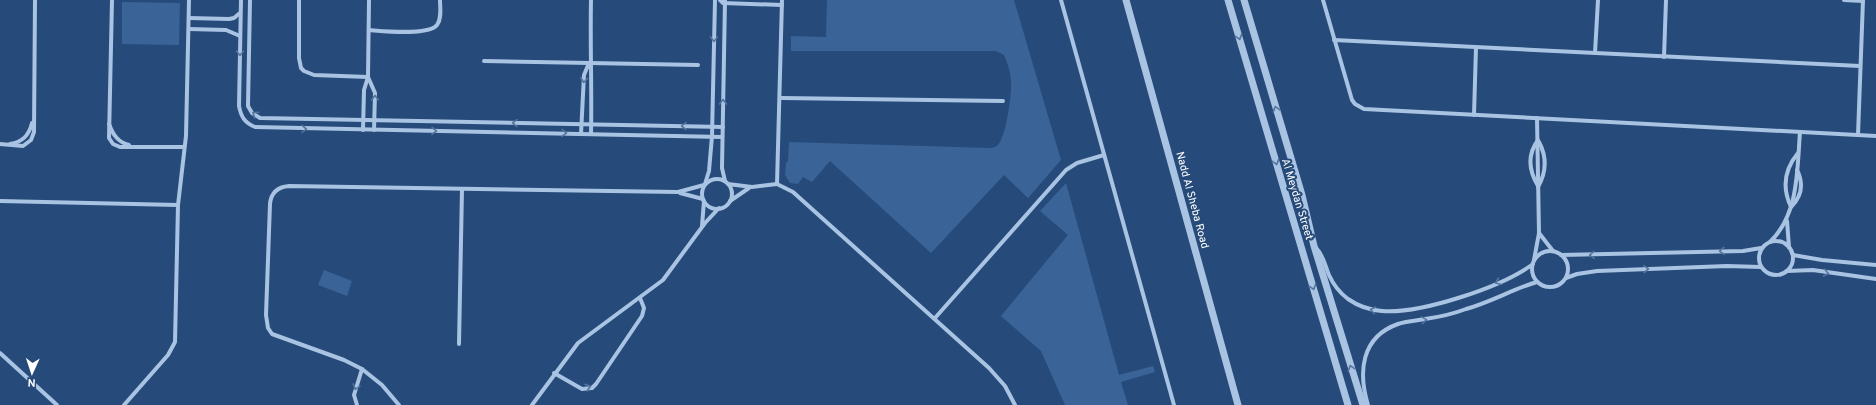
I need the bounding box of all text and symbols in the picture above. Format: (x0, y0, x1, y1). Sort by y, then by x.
one-way arrow (1234, 34, 1243, 41)
one-way arrow (710, 36, 719, 42)
one-way arrow (236, 50, 244, 56)
one-way arrow (580, 77, 589, 83)
one-way arrow (371, 95, 379, 101)
one-way arrow (719, 99, 727, 105)
one-way arrow (1272, 105, 1281, 112)
one-way arrow (253, 112, 260, 119)
one-way arrow (512, 119, 518, 127)
one-way arrow (681, 122, 687, 131)
one-way arrow (301, 124, 307, 133)
one-way arrow (431, 127, 437, 135)
one-way arrow (561, 129, 567, 137)
street label: Nadd Al Sheba Road (1172, 150, 1212, 250)
street label: Al Meydan Street (1278, 157, 1316, 242)
one-way arrow (1271, 158, 1280, 165)
one-way arrow (1719, 247, 1725, 255)
one-way arrow (1589, 251, 1595, 259)
one-way arrow (1643, 265, 1649, 273)
one-way arrow (1823, 268, 1829, 276)
one-way arrow (1495, 278, 1502, 286)
one-way arrow (1308, 283, 1317, 290)
one-way arrow (1370, 306, 1376, 314)
one-way arrow (1420, 316, 1427, 324)
north arrow (12, 353, 52, 393)
one-way arrow (1347, 365, 1356, 372)
text: N (27, 375, 36, 389)
one-way arrow (352, 383, 361, 390)
one-way arrow (585, 383, 592, 392)

